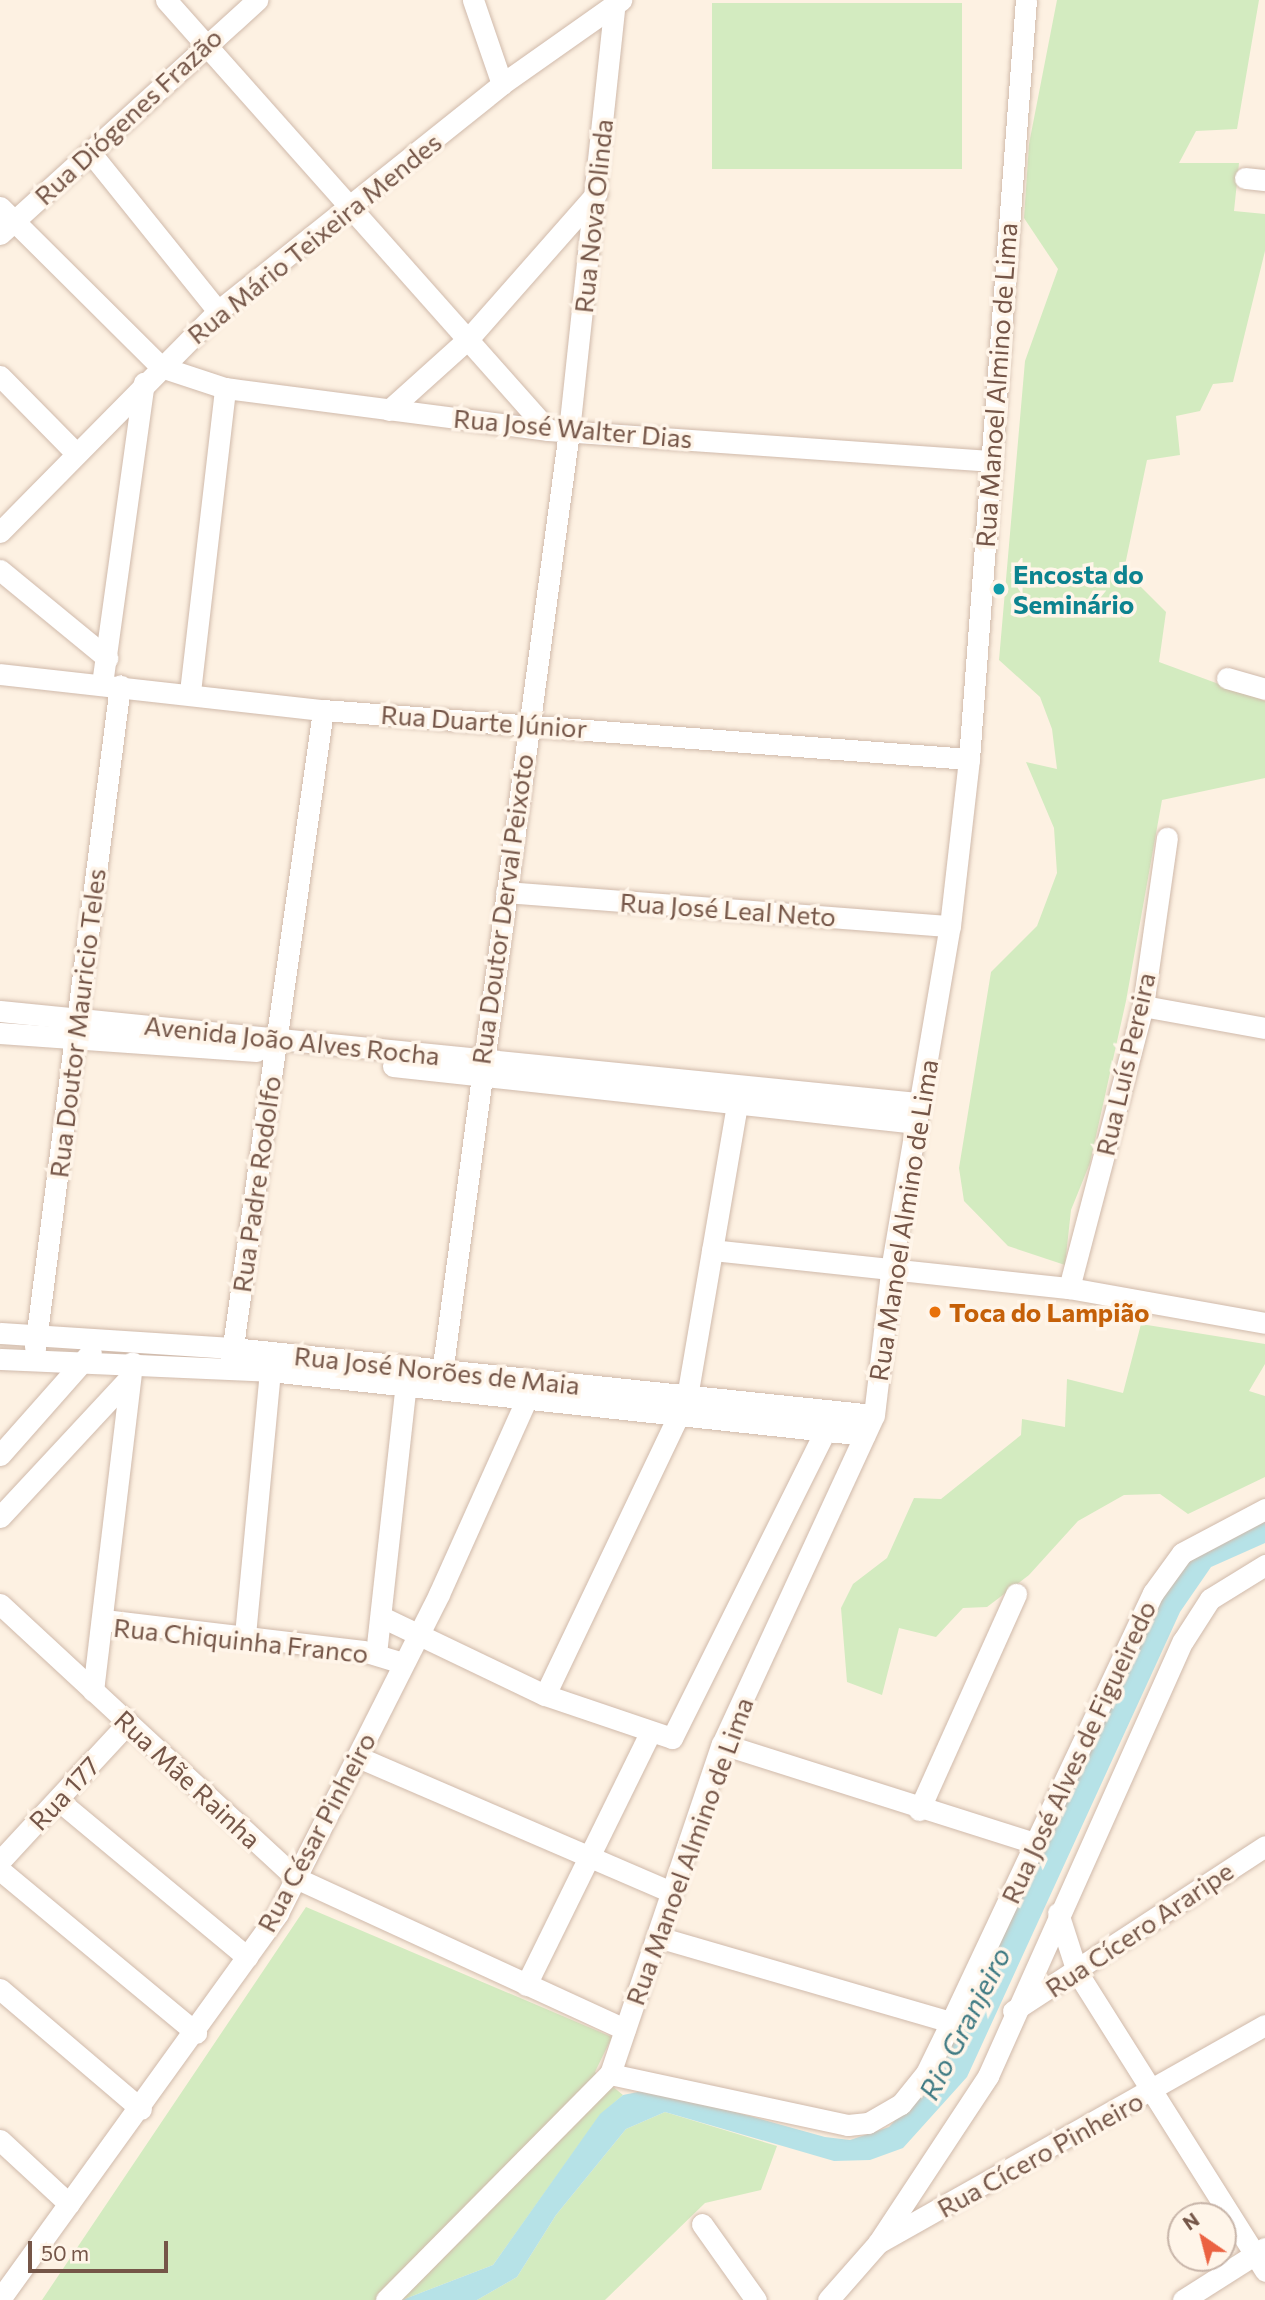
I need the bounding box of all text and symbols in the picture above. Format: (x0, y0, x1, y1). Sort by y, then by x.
street label: Rua Diógenes Frazão (28, 21, 228, 211)
street label: Rua Nova Olinda (567, 118, 619, 314)
street label: Rua Mário Teixeira Mendes (181, 126, 447, 350)
street label: Rua Manoel Almino de Lima (969, 222, 1023, 548)
street label: Rua José Walter Dias (452, 402, 694, 454)
place label: Encosta do Seminário (1013, 558, 1144, 620)
marker: Encosta do Seminário (991, 581, 1007, 597)
street label: Rua Duarte Júnior (380, 698, 588, 744)
street label: Rua Doutor Derval Peixoto (465, 752, 539, 1066)
street label: Rua Doutor Mauricio Teles (43, 867, 111, 1179)
street label: Rua José Leal Neto (619, 886, 837, 932)
street label: Rua Luís Pereira (1089, 969, 1161, 1159)
street label: Avenida João Alves Rocha (143, 1009, 441, 1071)
street label: Rua Manoel Almino de Lima (862, 1057, 944, 1383)
street label: Rua Padre Rodolfo (225, 1074, 287, 1294)
place label: Toca do Lampião (949, 1296, 1150, 1328)
marker: Toca do Lampião (927, 1304, 943, 1320)
street label: Rua José Norões de Maia (293, 1339, 581, 1401)
street label: Rua José Alves de Figueiredo (994, 1596, 1162, 1908)
street label: Rua Chiquinha Franco (112, 1611, 370, 1669)
street label: Rua Manoel Almino de Lima (619, 1693, 759, 2009)
street label: Rua Mãe Rainha (109, 1703, 267, 1855)
street label: Rua César Pinheiro (250, 1727, 382, 1937)
street label: Rua 177 (22, 1750, 106, 1836)
street label: Rua Cícero Araripe (1039, 1855, 1239, 2003)
water label: Rio Granjeiro (911, 1941, 1017, 2105)
street label: Rua Cícero Pinheiro (932, 2084, 1148, 2224)
north arrow (1167, 2202, 1237, 2272)
text: N (1178, 2208, 1203, 2235)
scale bar (32, 2226, 172, 2270)
text: 50 m (41, 2240, 89, 2265)

